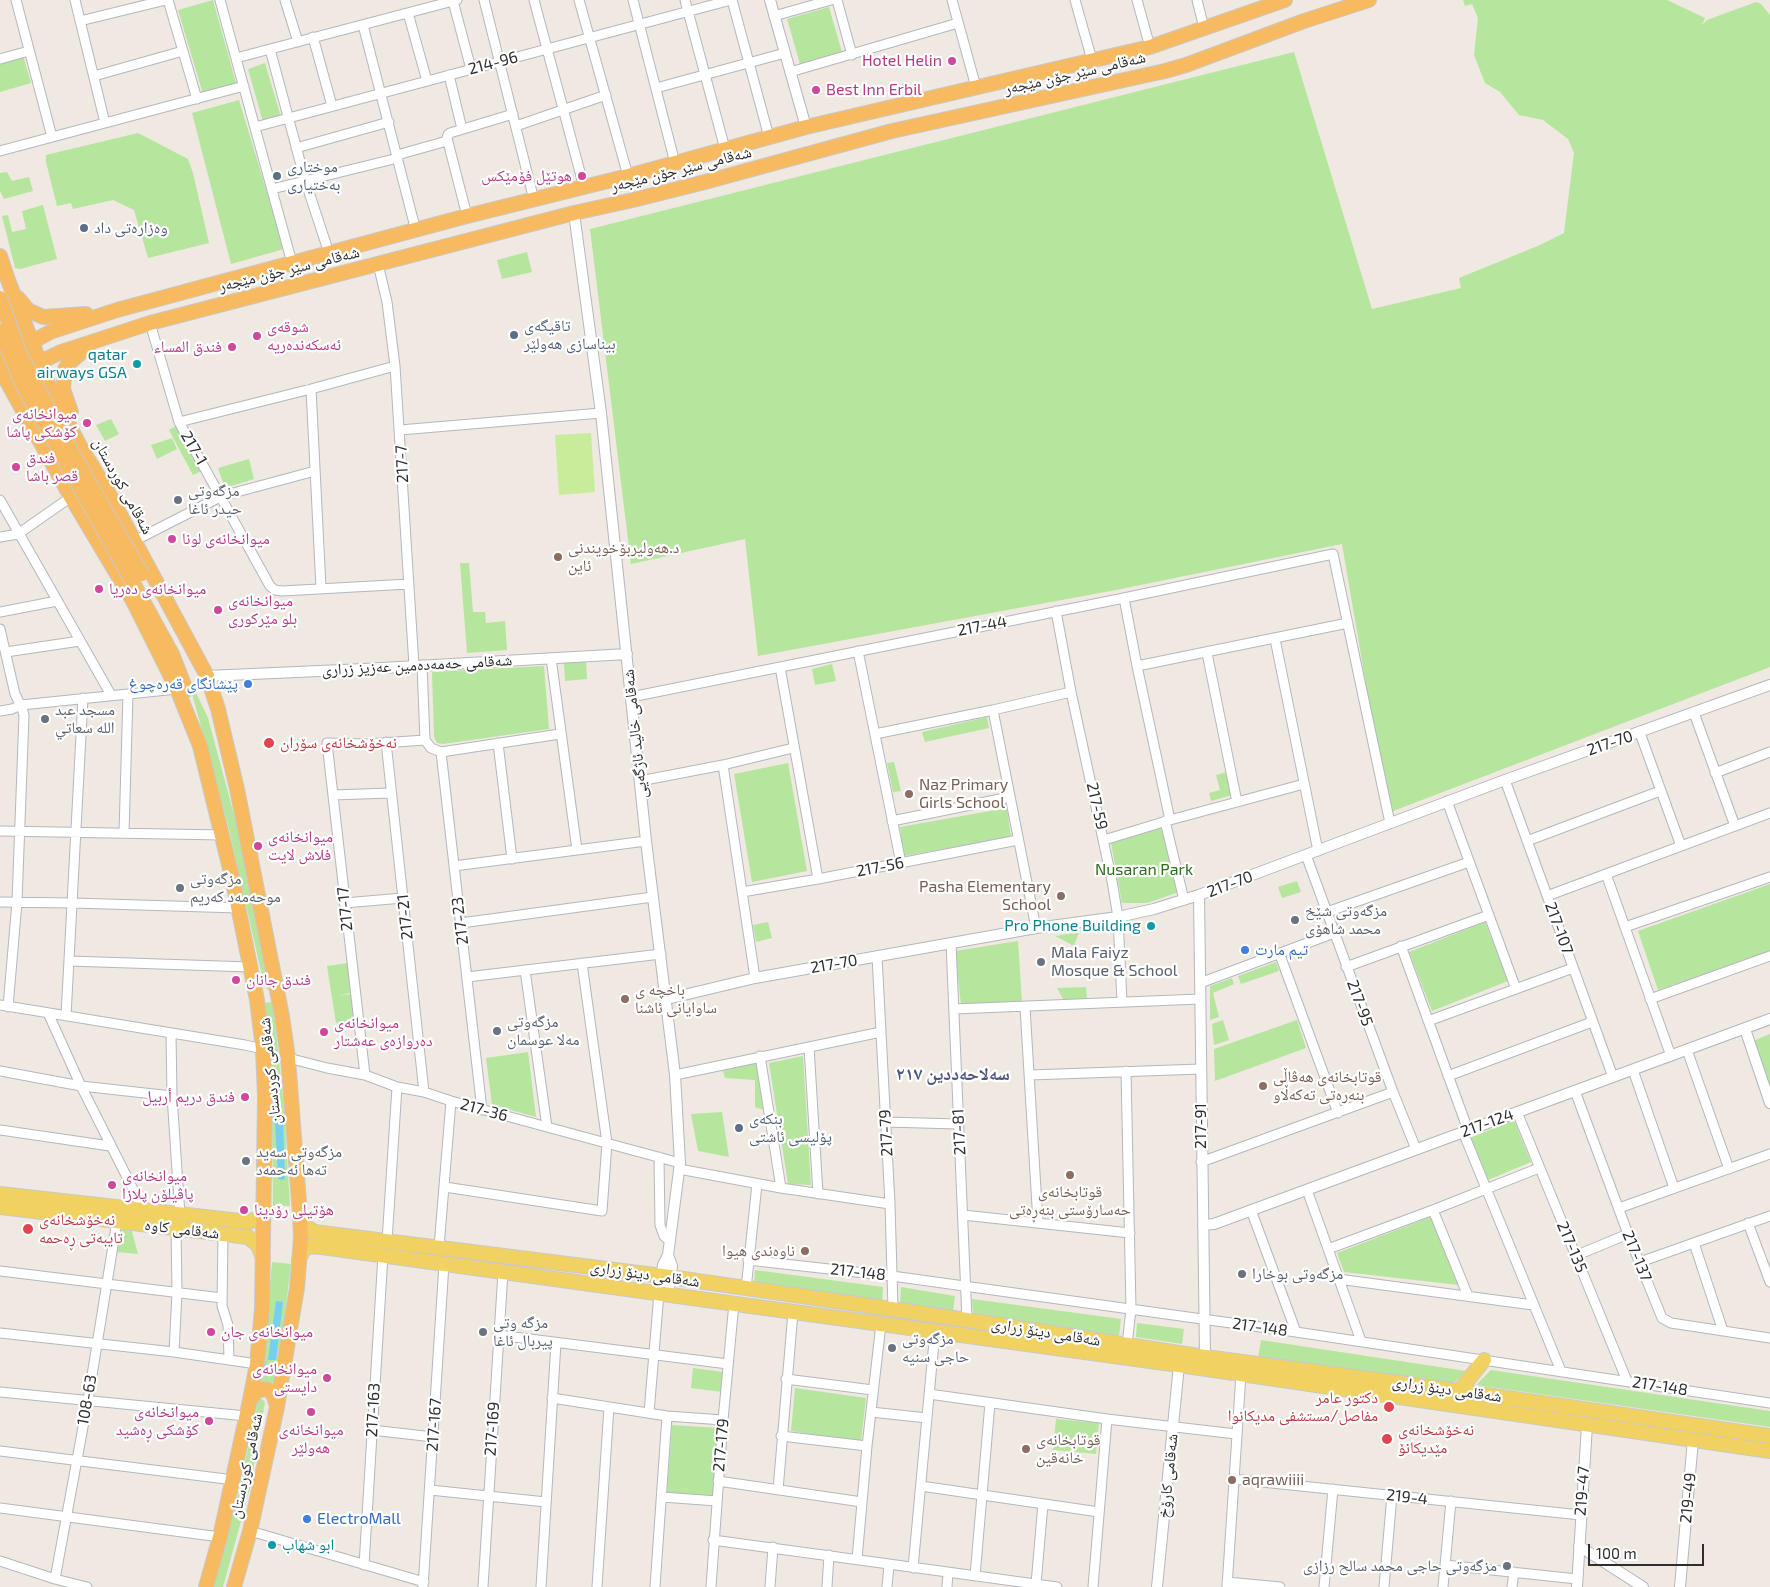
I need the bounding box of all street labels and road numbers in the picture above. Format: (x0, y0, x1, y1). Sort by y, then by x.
street label: 214-96 (466, 47, 520, 79)
street label: شەقامی سێر جۆن مێجەر (1002, 47, 1148, 99)
street label: شەقامی سێر جۆن مێجەر (609, 142, 753, 196)
street label: شەقامی سێر جۆن مێجەر (217, 242, 361, 296)
street label: 217-1 (177, 428, 211, 468)
street label: شەقامی کوردستان (89, 435, 157, 537)
street label: 217-7 (391, 445, 413, 483)
street label: 217-44 (956, 612, 1008, 640)
street label: شەقامی حەمەدەمین عەزیز زراری (321, 650, 513, 680)
street label: شەقامی خالید ئاژگەیی (619, 668, 651, 800)
street label: 217-70 (1584, 726, 1636, 760)
street label: 217-59 (1082, 780, 1112, 832)
street label: 217-56 (855, 853, 905, 881)
street label: 217-70 (1204, 867, 1256, 901)
street label: 217-17 (333, 886, 357, 932)
street label: 217-21 (393, 893, 417, 941)
street label: 217-23 (448, 896, 472, 946)
street label: 217-107 (1541, 899, 1577, 957)
street label: 217-70 (809, 950, 859, 978)
street label: 217-95 (1343, 977, 1377, 1029)
street label: شەقامی کوردستان (255, 1017, 285, 1125)
street label: 217-36 (458, 1094, 510, 1126)
street label: 217-91 (1191, 1103, 1211, 1149)
street label: 217-124 (1458, 1105, 1516, 1141)
street label: 217-81 (948, 1108, 970, 1156)
street label: 217-79 (875, 1109, 897, 1157)
street label: شەقامی کاوە (144, 1215, 220, 1243)
street label: 217-135 (1553, 1219, 1591, 1275)
street label: 217-137 (1618, 1228, 1656, 1284)
street label: شەقامی دینۆ زراری (589, 1257, 701, 1291)
street label: 217-148 (829, 1260, 887, 1284)
street label: شەقامی دینۆ زراری (990, 1314, 1102, 1350)
street label: 217-148 (1231, 1314, 1289, 1340)
street label: شەقامی دینۆ زراری (1391, 1372, 1503, 1406)
street label: 217-148 (1631, 1372, 1689, 1400)
street label: 108-63 (73, 1373, 101, 1427)
street label: 217-163 (362, 1382, 384, 1438)
street label: 217-167 (423, 1398, 445, 1452)
street label: 217-169 (481, 1401, 503, 1457)
street label: شەقامی کوردستان (225, 1412, 267, 1520)
street label: 217-179 (709, 1417, 733, 1473)
street label: شەقامی کارۆخ (1154, 1433, 1182, 1519)
street label: 219-47 (1571, 1466, 1593, 1516)
street label: 219-49 (1676, 1472, 1700, 1524)
street label: 219-4 (1385, 1485, 1429, 1509)

